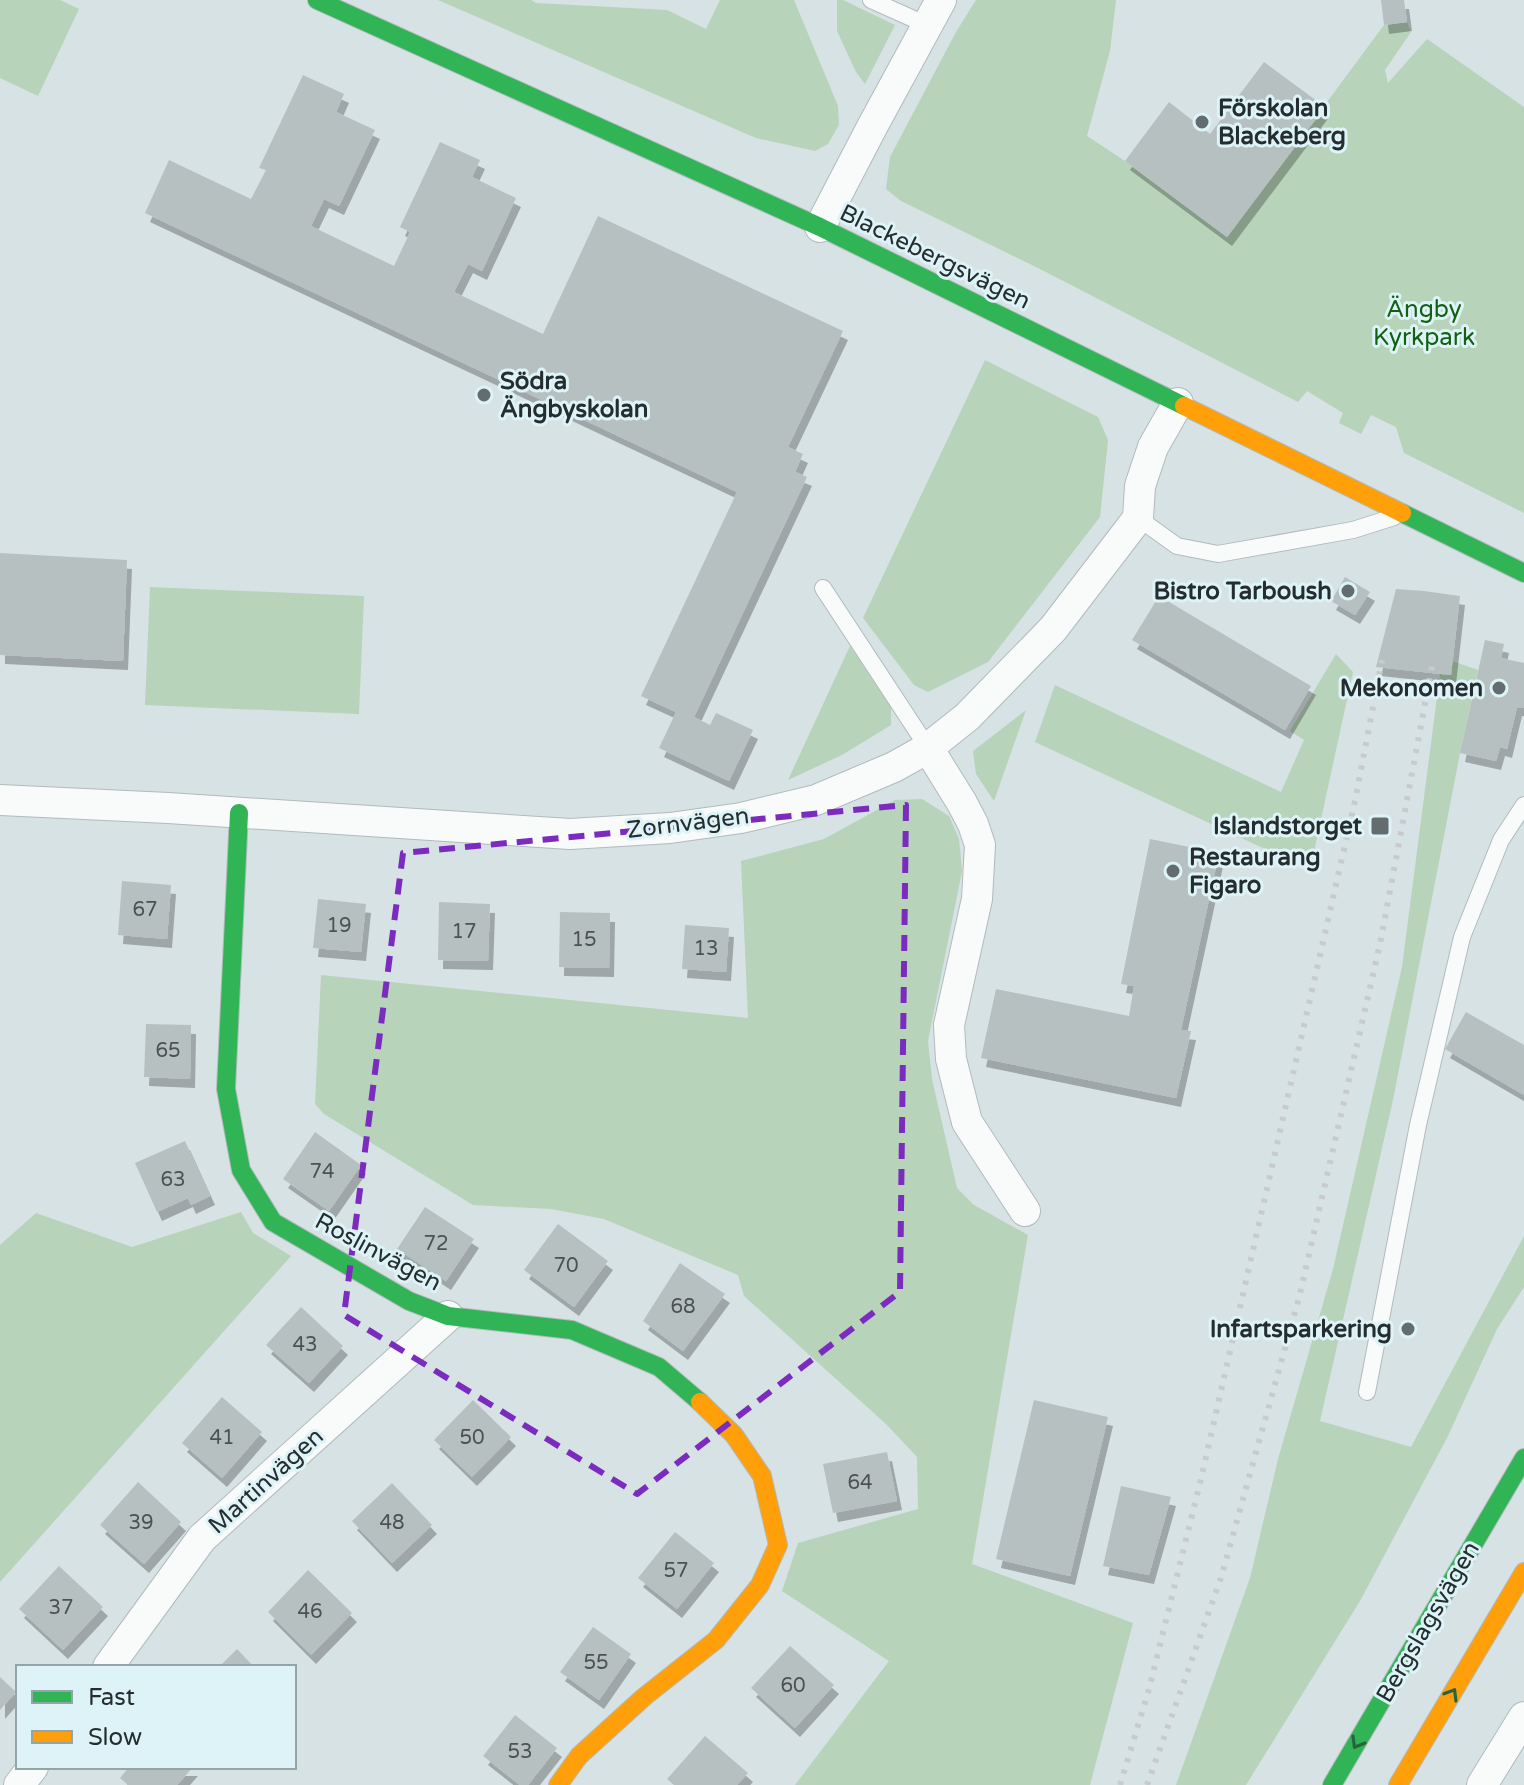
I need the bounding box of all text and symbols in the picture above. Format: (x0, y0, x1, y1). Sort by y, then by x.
place label: Förskolan Blackeberg (1218, 94, 1346, 151)
marker: Förskolan Blackeberg (1193, 113, 1211, 131)
street label: Blackebergsvägen (835, 198, 1035, 316)
park label: Ängby Kyrkpark (1373, 295, 1475, 352)
place label: Södra Ängbyskolan (500, 367, 648, 424)
marker: Södra Ängbyskolan (475, 386, 493, 404)
place label: Bistro Tarboush (1153, 577, 1332, 606)
marker: Bistro Tarboush (1339, 582, 1357, 600)
place label: Mekonomen (1340, 674, 1483, 703)
marker: Mekonomen (1490, 679, 1508, 697)
street label: Zornvägen (625, 801, 751, 845)
place label: Islandstorget (1213, 812, 1363, 841)
marker: Islandstorget (1369, 815, 1391, 837)
place label: Restaurang Figaro (1189, 843, 1321, 900)
marker: Restaurang Figaro (1164, 862, 1182, 880)
house number: 67 (132, 898, 158, 922)
house number: 19 (326, 914, 352, 938)
house number: 17 (451, 920, 477, 944)
house number: 15 (571, 928, 597, 952)
house number: 13 (693, 937, 719, 961)
house number: 65 (155, 1039, 181, 1063)
house number: 74 (309, 1160, 335, 1184)
house number: 63 (160, 1168, 186, 1192)
street label: Roslinvägen (310, 1207, 446, 1297)
house number: 72 (423, 1232, 449, 1256)
house number: 70 (553, 1254, 579, 1278)
house number: 68 (670, 1295, 696, 1319)
place label: Infartsparkering (1210, 1315, 1392, 1344)
marker: Infartsparkering (1399, 1320, 1417, 1338)
house number: 43 (292, 1333, 318, 1357)
street label: Martinvägen (202, 1422, 330, 1540)
house number: 41 (209, 1426, 235, 1450)
house number: 50 (459, 1426, 485, 1450)
house number: 64 (847, 1471, 873, 1495)
house number: 39 (128, 1511, 154, 1535)
house number: 48 (379, 1511, 405, 1535)
street label: Bergslagsvägen (1370, 1536, 1486, 1708)
house number: 57 (663, 1559, 689, 1583)
house number: 37 (48, 1596, 74, 1620)
house number: 46 (297, 1600, 323, 1624)
house number: 55 (583, 1651, 609, 1675)
legend (16, 1665, 296, 1769)
house number: 60 (780, 1674, 806, 1698)
text: Fast (88, 1683, 135, 1712)
one-way arrow (1442, 1688, 1458, 1703)
text: Slow (88, 1723, 142, 1752)
one-way arrow (1351, 1734, 1367, 1749)
house number: 53 (507, 1740, 533, 1764)

